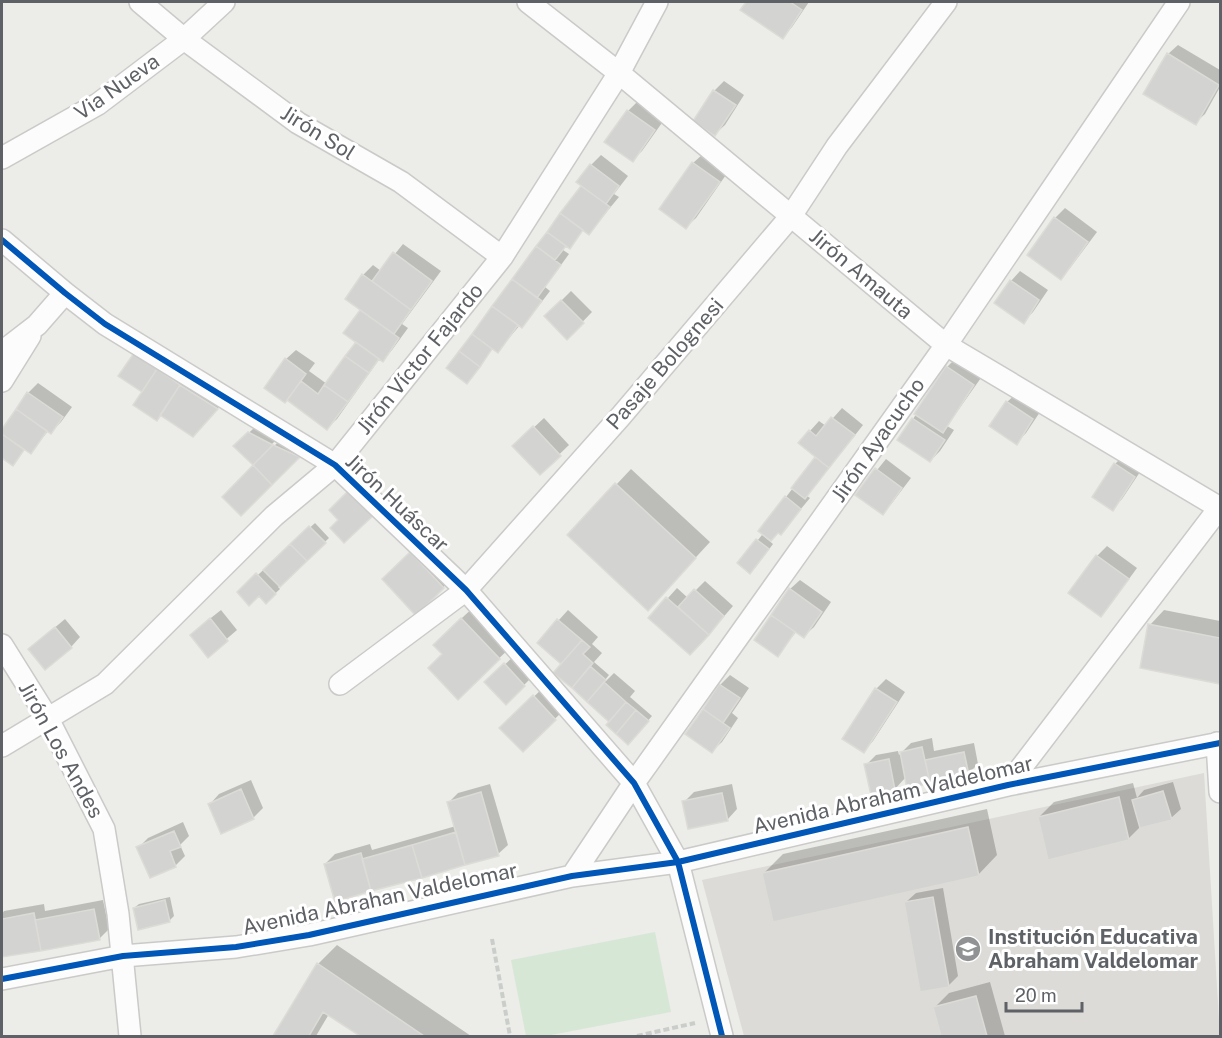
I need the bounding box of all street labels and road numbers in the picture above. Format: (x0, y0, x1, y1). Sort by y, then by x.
street label: Via Nueva (70, 48, 164, 125)
street label: Jirón Sol (276, 100, 360, 165)
street label: Jirón Amauta (805, 223, 918, 324)
street label: Jirón Víctor Fajardo (351, 278, 488, 439)
street label: Pasaje Bolognesi (601, 293, 728, 434)
street label: Jirón Ayacucho (826, 373, 930, 507)
street label: Jirón Huáscar (340, 448, 454, 557)
street label: Jirón Los Andes (14, 677, 109, 822)
street label: Avenida Abraham Valdelomar (750, 750, 1035, 839)
street label: Avenida Abrahan Valdelomar (240, 857, 520, 940)

